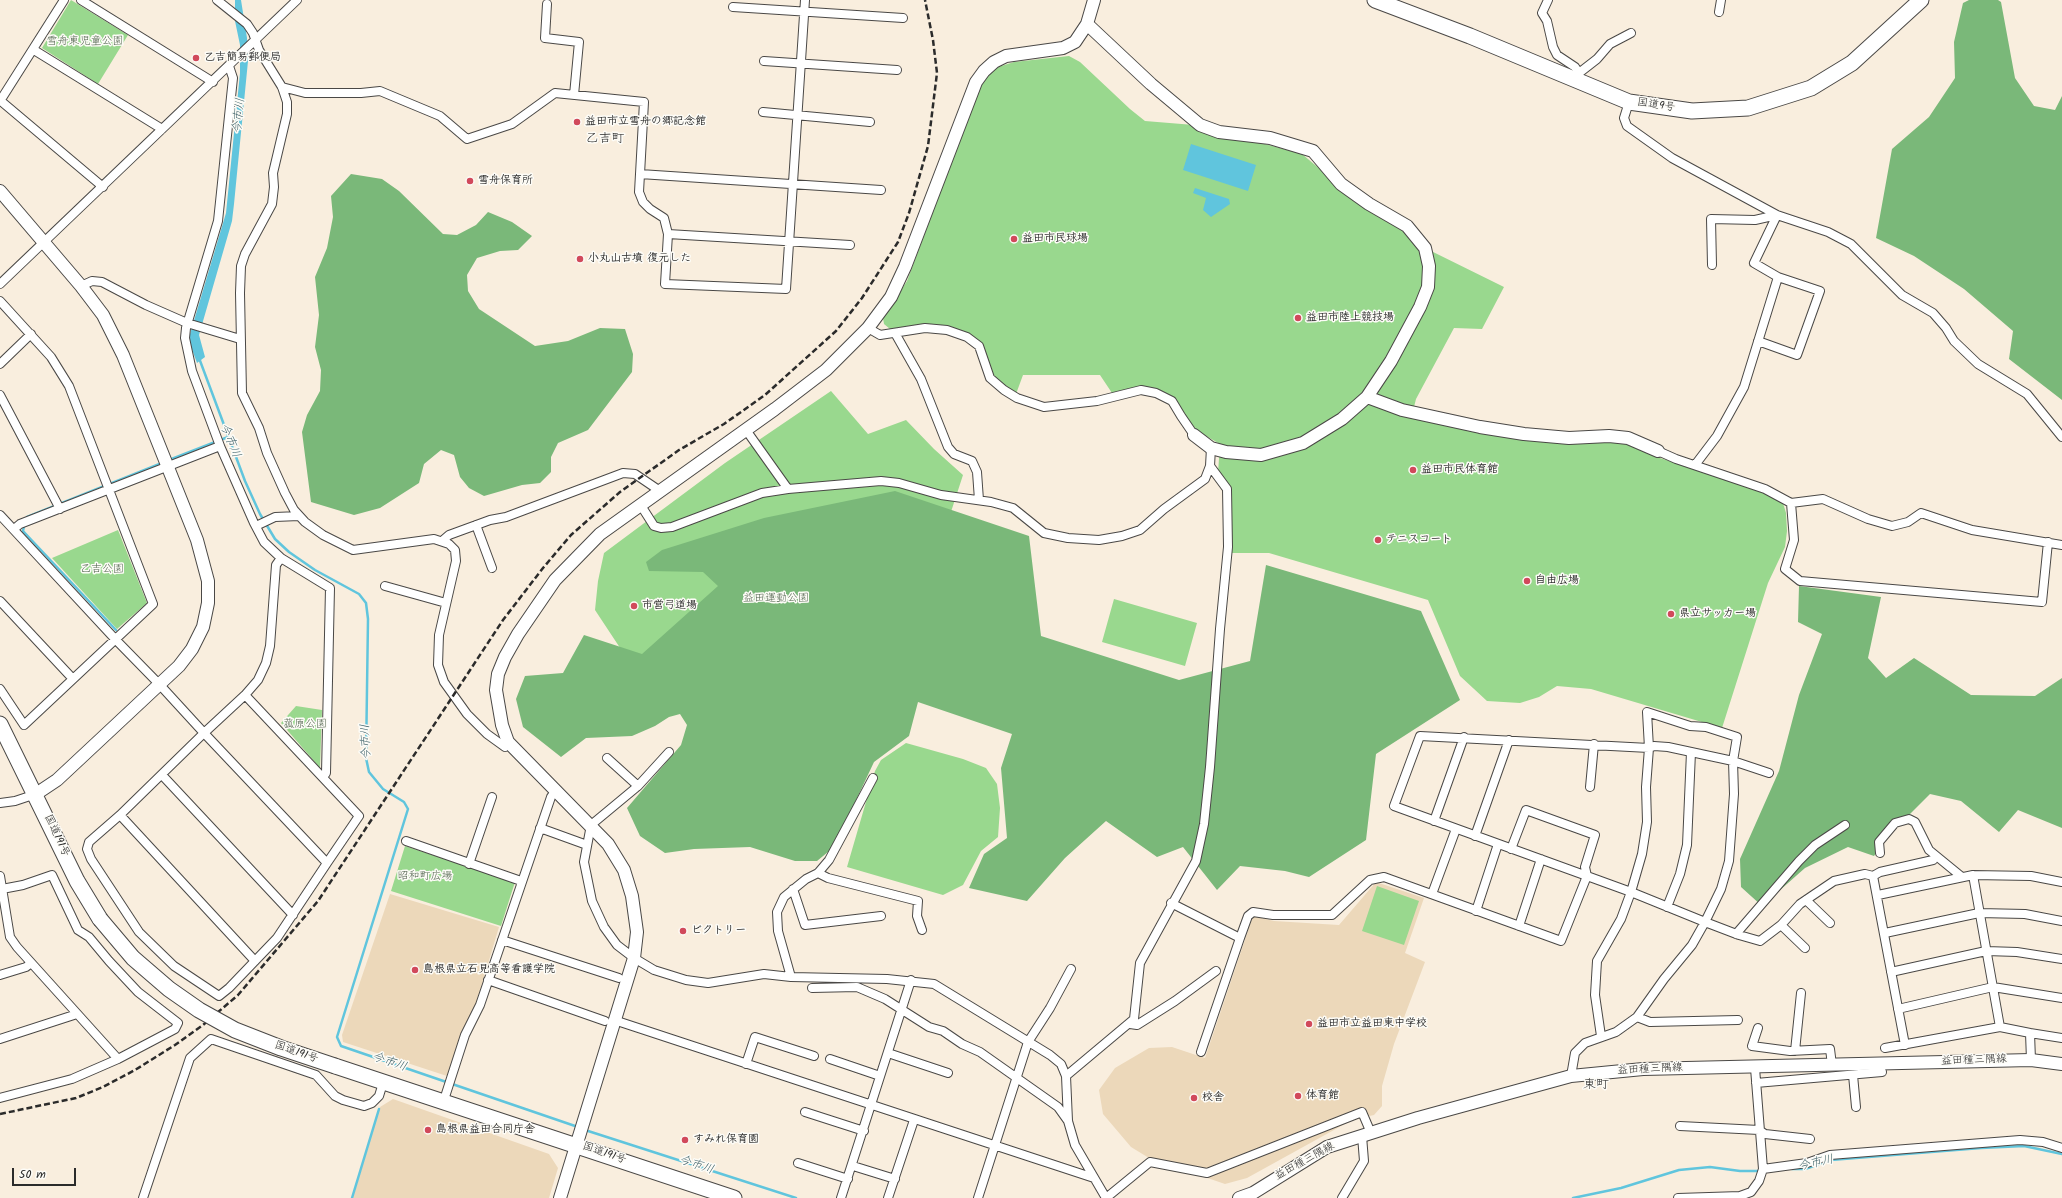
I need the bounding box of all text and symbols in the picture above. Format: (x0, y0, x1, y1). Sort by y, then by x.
park label: 雪舟東児童公園 (47, 35, 123, 49)
place label: 乙吉簡易郵便局 (204, 51, 281, 65)
marker: 乙吉簡易郵便局 (191, 53, 201, 63)
street label: 国道9号 (1636, 96, 1676, 116)
water label: 今市川 (231, 97, 249, 135)
place label: 益田市立雪舟の郷記念館 (585, 115, 706, 129)
marker: 益田市立雪舟の郷記念館 (572, 117, 582, 127)
district label: 乙吉町 (586, 132, 624, 148)
place label: 雪舟保育所 (478, 174, 533, 188)
marker: 雪舟保育所 (465, 176, 475, 186)
place label: 益田市民球場 (1022, 232, 1088, 246)
marker: 益田市民球場 (1009, 234, 1019, 244)
place label: 小丸山古墳 復元した (588, 252, 691, 266)
marker: 小丸山古墳 復元した (575, 254, 585, 264)
place label: 益田市陸上競技場 (1306, 311, 1394, 325)
marker: 益田市陸上競技場 (1293, 313, 1303, 323)
water label: 今市川 (216, 422, 242, 460)
place label: 益田市民体育館 (1421, 463, 1498, 477)
marker: 益田市民体育館 (1408, 465, 1418, 475)
place label: テニスコート (1386, 533, 1452, 547)
marker: テニスコート (1373, 535, 1383, 545)
park label: 乙吉公園 (80, 563, 124, 577)
place label: 自由広場 (1535, 574, 1579, 588)
marker: 自由広場 (1522, 576, 1532, 586)
park label: 益田運動公園 (743, 592, 809, 606)
place label: 市営弓道場 (642, 599, 697, 613)
marker: 市営弓道場 (629, 601, 639, 611)
place label: 県立サッカー場 (1679, 607, 1756, 621)
marker: 県立サッカー場 (1666, 609, 1676, 619)
park label: 菰原公園 (283, 718, 327, 732)
water label: 今市川 (359, 724, 375, 760)
street label: 国道191号 (40, 813, 72, 859)
park label: 昭和町広場 (398, 870, 452, 884)
place label: ビクトリー (691, 924, 746, 938)
marker: ビクトリー (678, 926, 688, 936)
place label: 島根県立石見高等看護学院 (423, 963, 555, 977)
marker: 島根県立石見高等看護学院 (410, 965, 420, 975)
place label: 益田市立益田東中学校 (1317, 1017, 1427, 1031)
marker: 益田市立益田東中学校 (1304, 1019, 1314, 1029)
street label: 国道191号 (272, 1039, 320, 1067)
water label: 今市川 (370, 1050, 408, 1076)
street label: 益田種三隅線 (1941, 1053, 2007, 1069)
street label: 益田種三隅線 (1617, 1062, 1683, 1078)
district label: 東町 (1583, 1078, 1609, 1094)
place label: 体育館 (1306, 1089, 1339, 1103)
place label: 校舎 (1202, 1091, 1224, 1105)
marker: 体育館 (1293, 1091, 1303, 1101)
marker: 校舎 (1189, 1093, 1199, 1103)
place label: 島根県益田合同庁舎 (436, 1123, 535, 1137)
marker: 島根県益田合同庁舎 (423, 1125, 433, 1135)
place label: すみれ保育園 (693, 1133, 759, 1147)
marker: すみれ保育園 (680, 1135, 690, 1145)
street label: 国道191号 (580, 1140, 628, 1168)
street label: 益田種三隅線 (1273, 1140, 1337, 1184)
water label: 今市川 (1797, 1153, 1835, 1175)
water label: 今市川 (677, 1154, 715, 1178)
scale bar (14, 1160, 78, 1186)
text: 50 m (19, 1165, 46, 1184)

